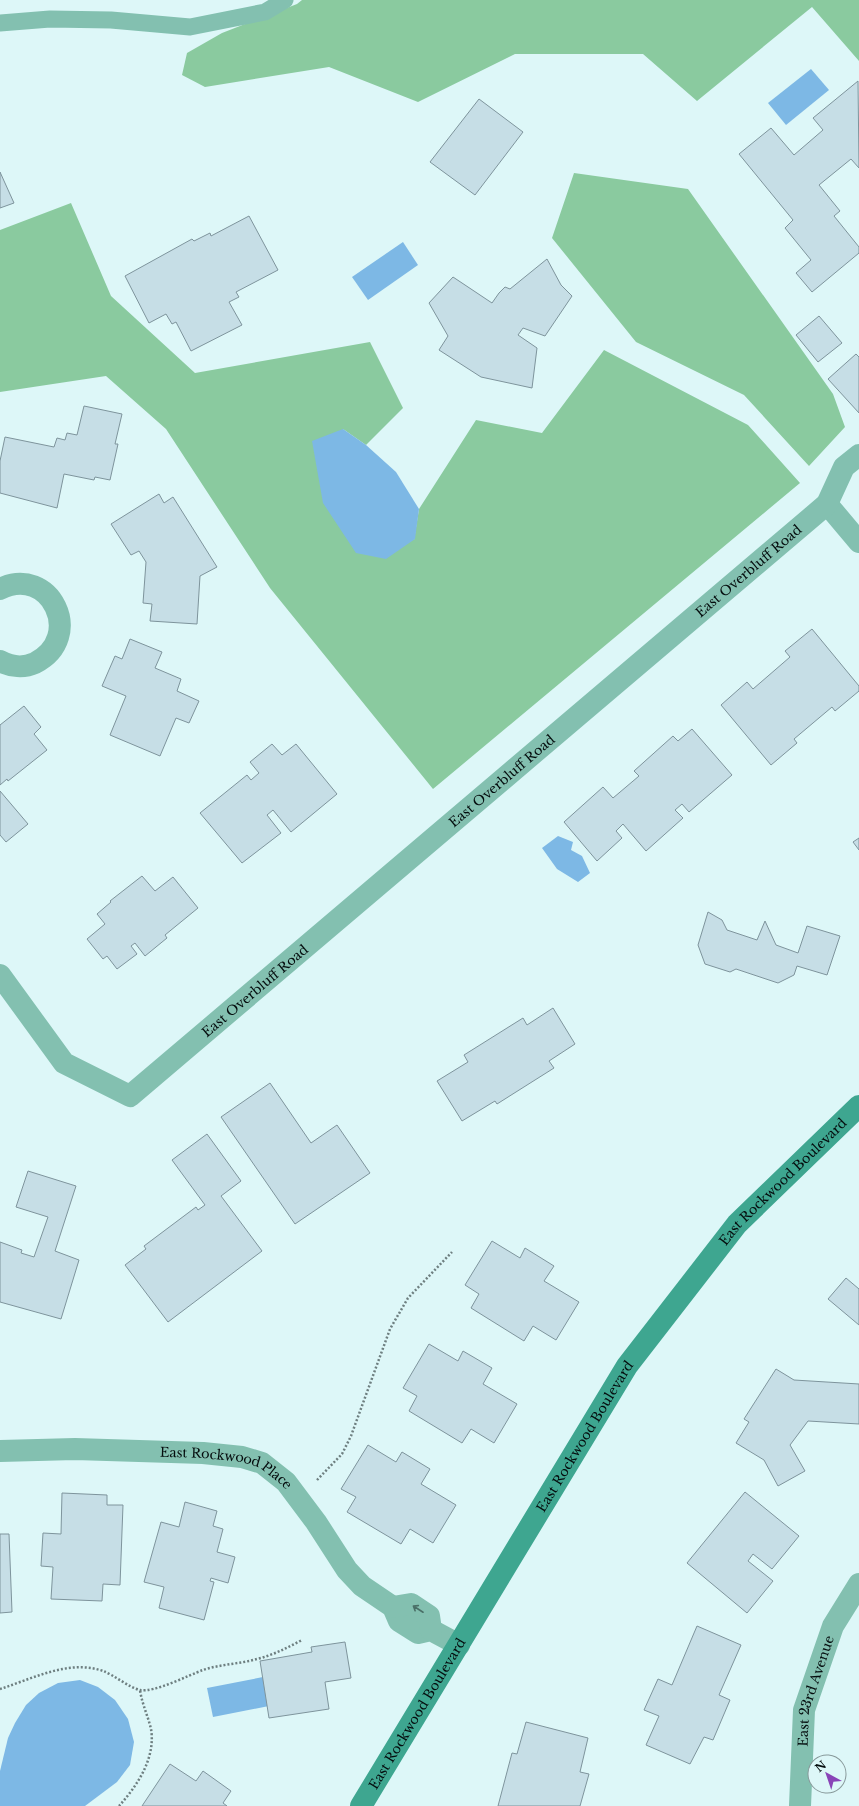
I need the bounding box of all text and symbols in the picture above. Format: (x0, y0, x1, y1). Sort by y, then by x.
street label: East Overbluff Road (692, 521, 805, 621)
street label: East Overbluff Road (445, 731, 558, 831)
street label: East Overbluff Road (198, 941, 312, 1040)
street label: East Rockwood Boulevard (715, 1114, 850, 1249)
street label: East Rockwood Boulevard (532, 1357, 637, 1515)
street label: East Rockwood Place (160, 1443, 297, 1492)
one-way arrow (413, 1605, 424, 1613)
street label: East 23rd Avenue (794, 1633, 838, 1747)
street label: East Rockwood Boulevard (365, 1635, 469, 1792)
north arrow (807, 1754, 847, 1794)
text: N (812, 1757, 830, 1775)

